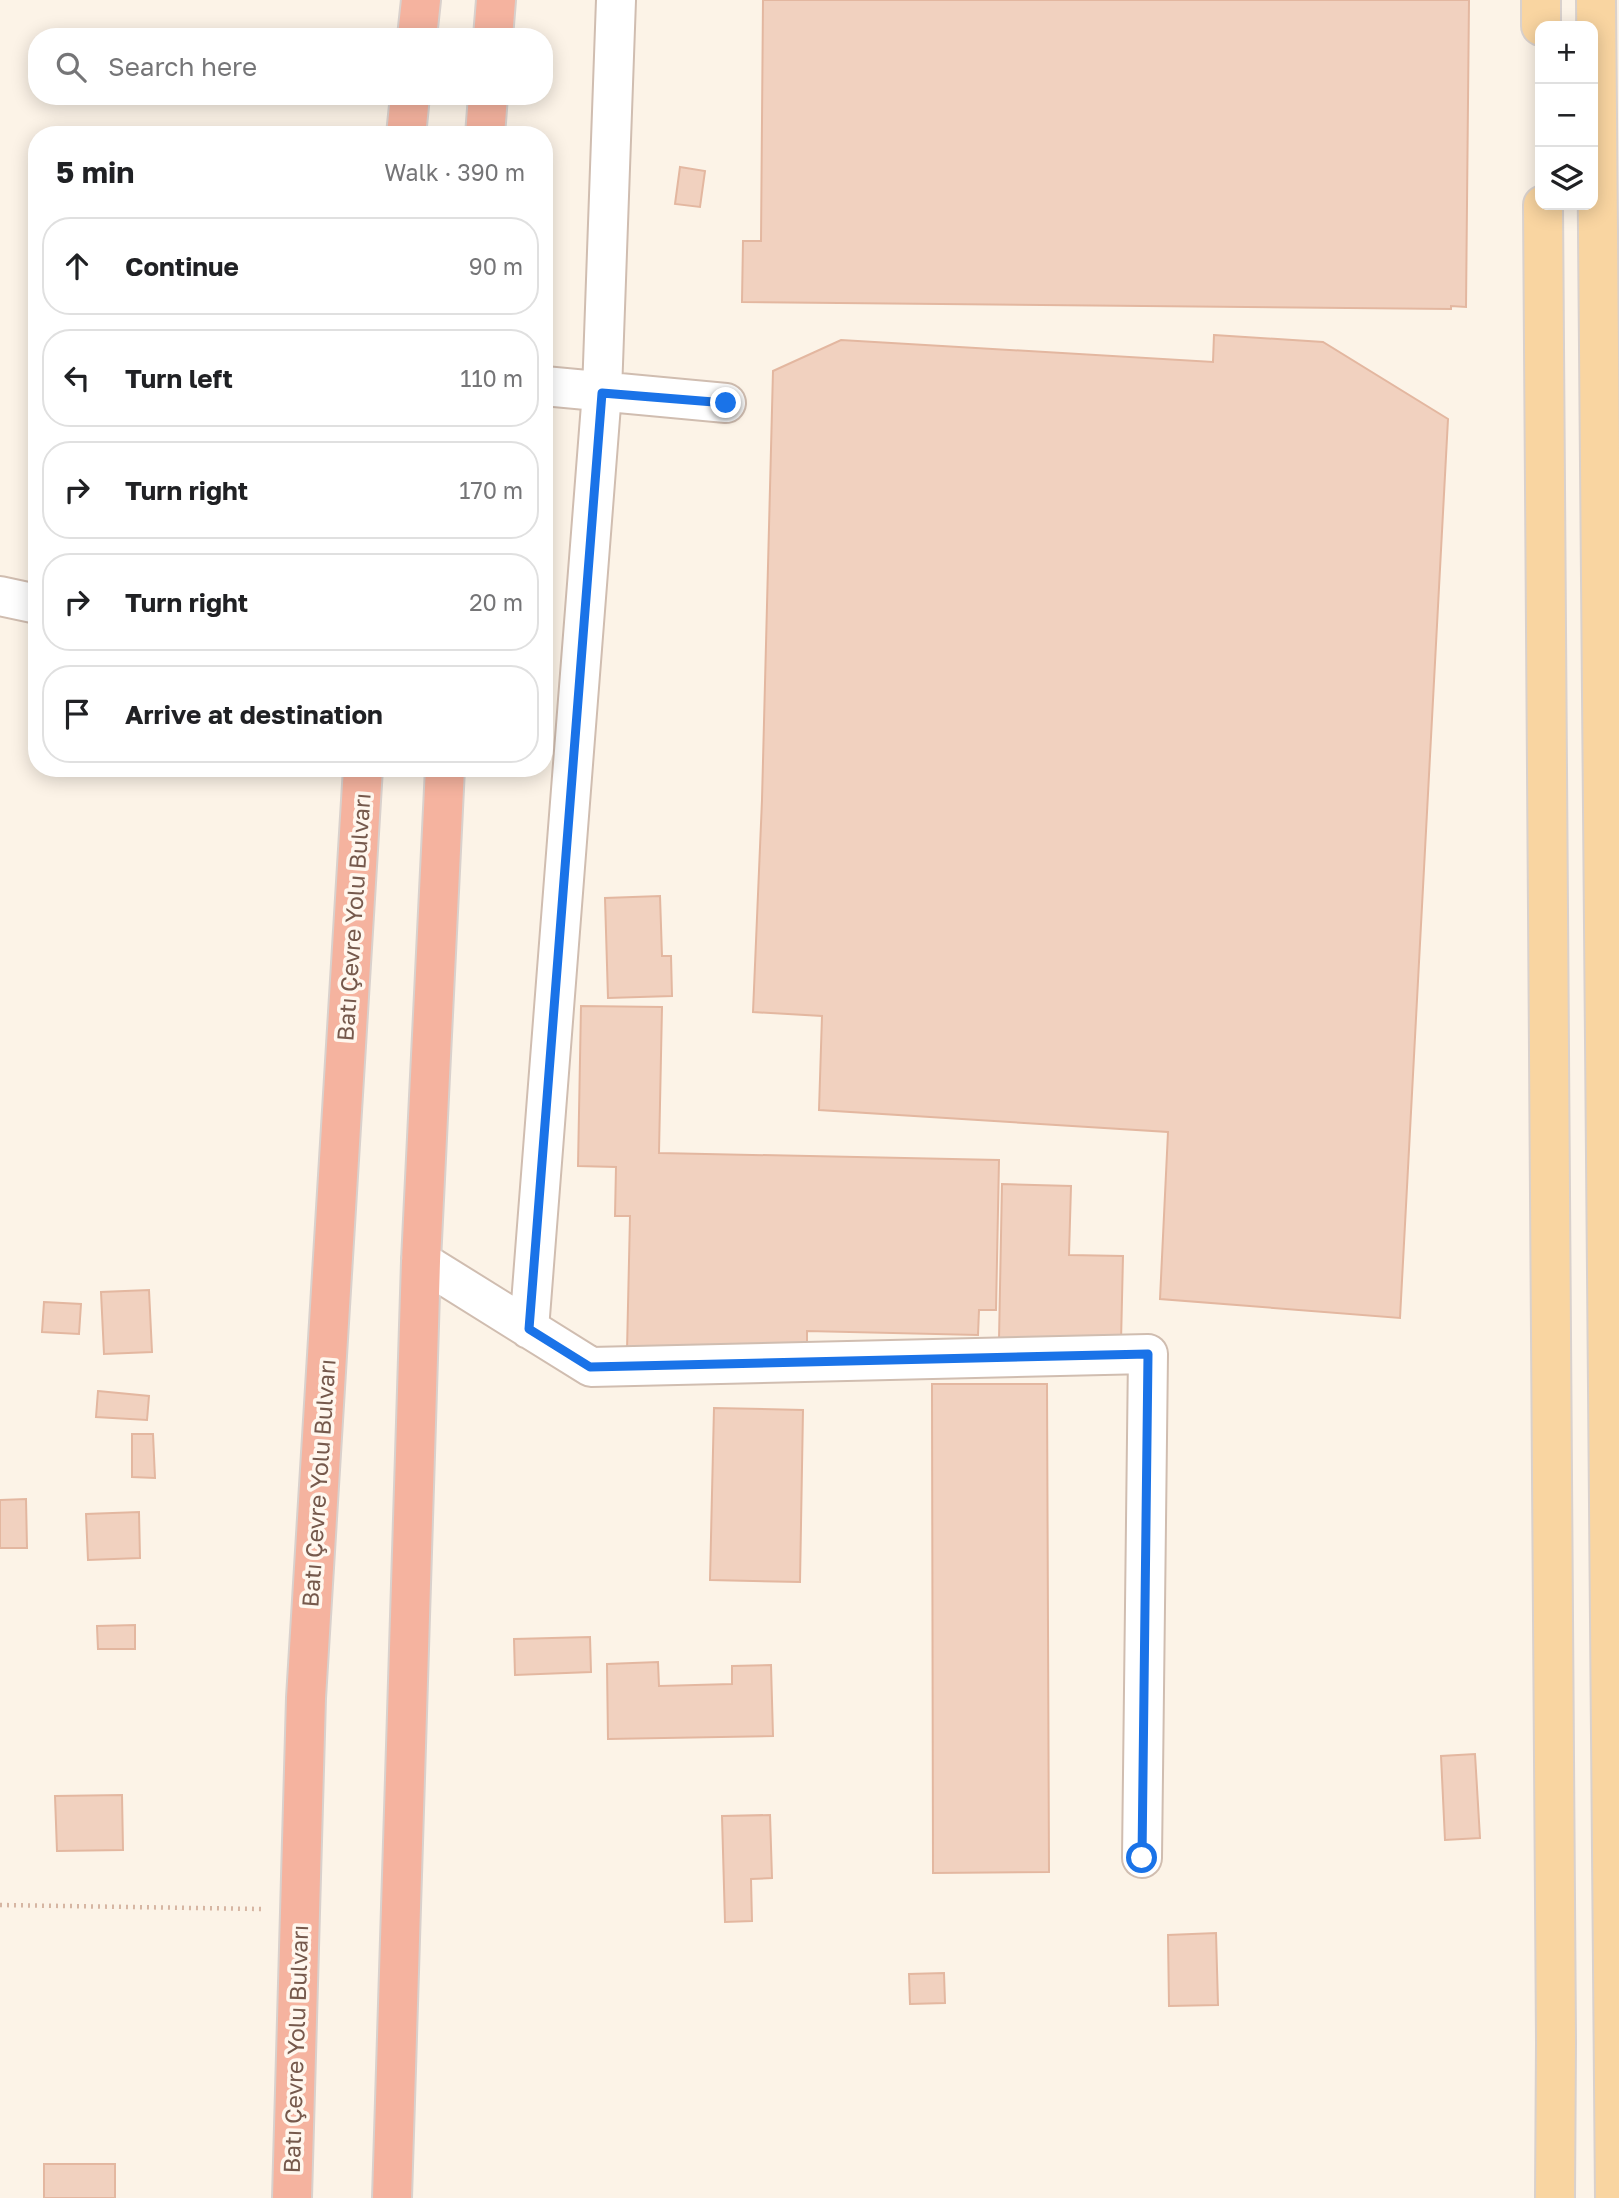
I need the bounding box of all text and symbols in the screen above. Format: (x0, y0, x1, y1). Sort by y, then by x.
map controls (1535, 21, 1598, 210)
button: + (1535, 21, 1598, 84)
search box (28, 28, 553, 105)
icon: search (52, 48, 90, 86)
text: Search here (108, 51, 257, 82)
button: − (1535, 84, 1598, 147)
button: layers (1535, 147, 1598, 210)
text: 5 min (56, 154, 134, 190)
text: Walk · 390 m (384, 158, 525, 186)
icon: ahead (58, 247, 96, 285)
text: Continue (125, 251, 239, 282)
text: 90 m (469, 252, 523, 280)
icon: left (58, 359, 96, 397)
text: Turn left (125, 363, 233, 394)
text: 110 m (460, 364, 523, 392)
route end (710, 387, 741, 418)
icon: right (58, 471, 96, 509)
text: Turn right (125, 475, 248, 506)
text: 170 m (459, 476, 523, 504)
icon: right (58, 583, 96, 621)
text: Turn right (125, 587, 248, 618)
text: 20 m (469, 588, 523, 616)
icon: arrive (58, 695, 96, 733)
text: Arrive at destination (125, 699, 383, 730)
street label: Batı Çevre Yolu Bulvarı (330, 792, 376, 1042)
street label: Batı Çevre Yolu Bulvarı (295, 1358, 341, 1608)
route start (1126, 1842, 1157, 1873)
street label: Batı Çevre Yolu Bulvarı (277, 1924, 313, 2174)

